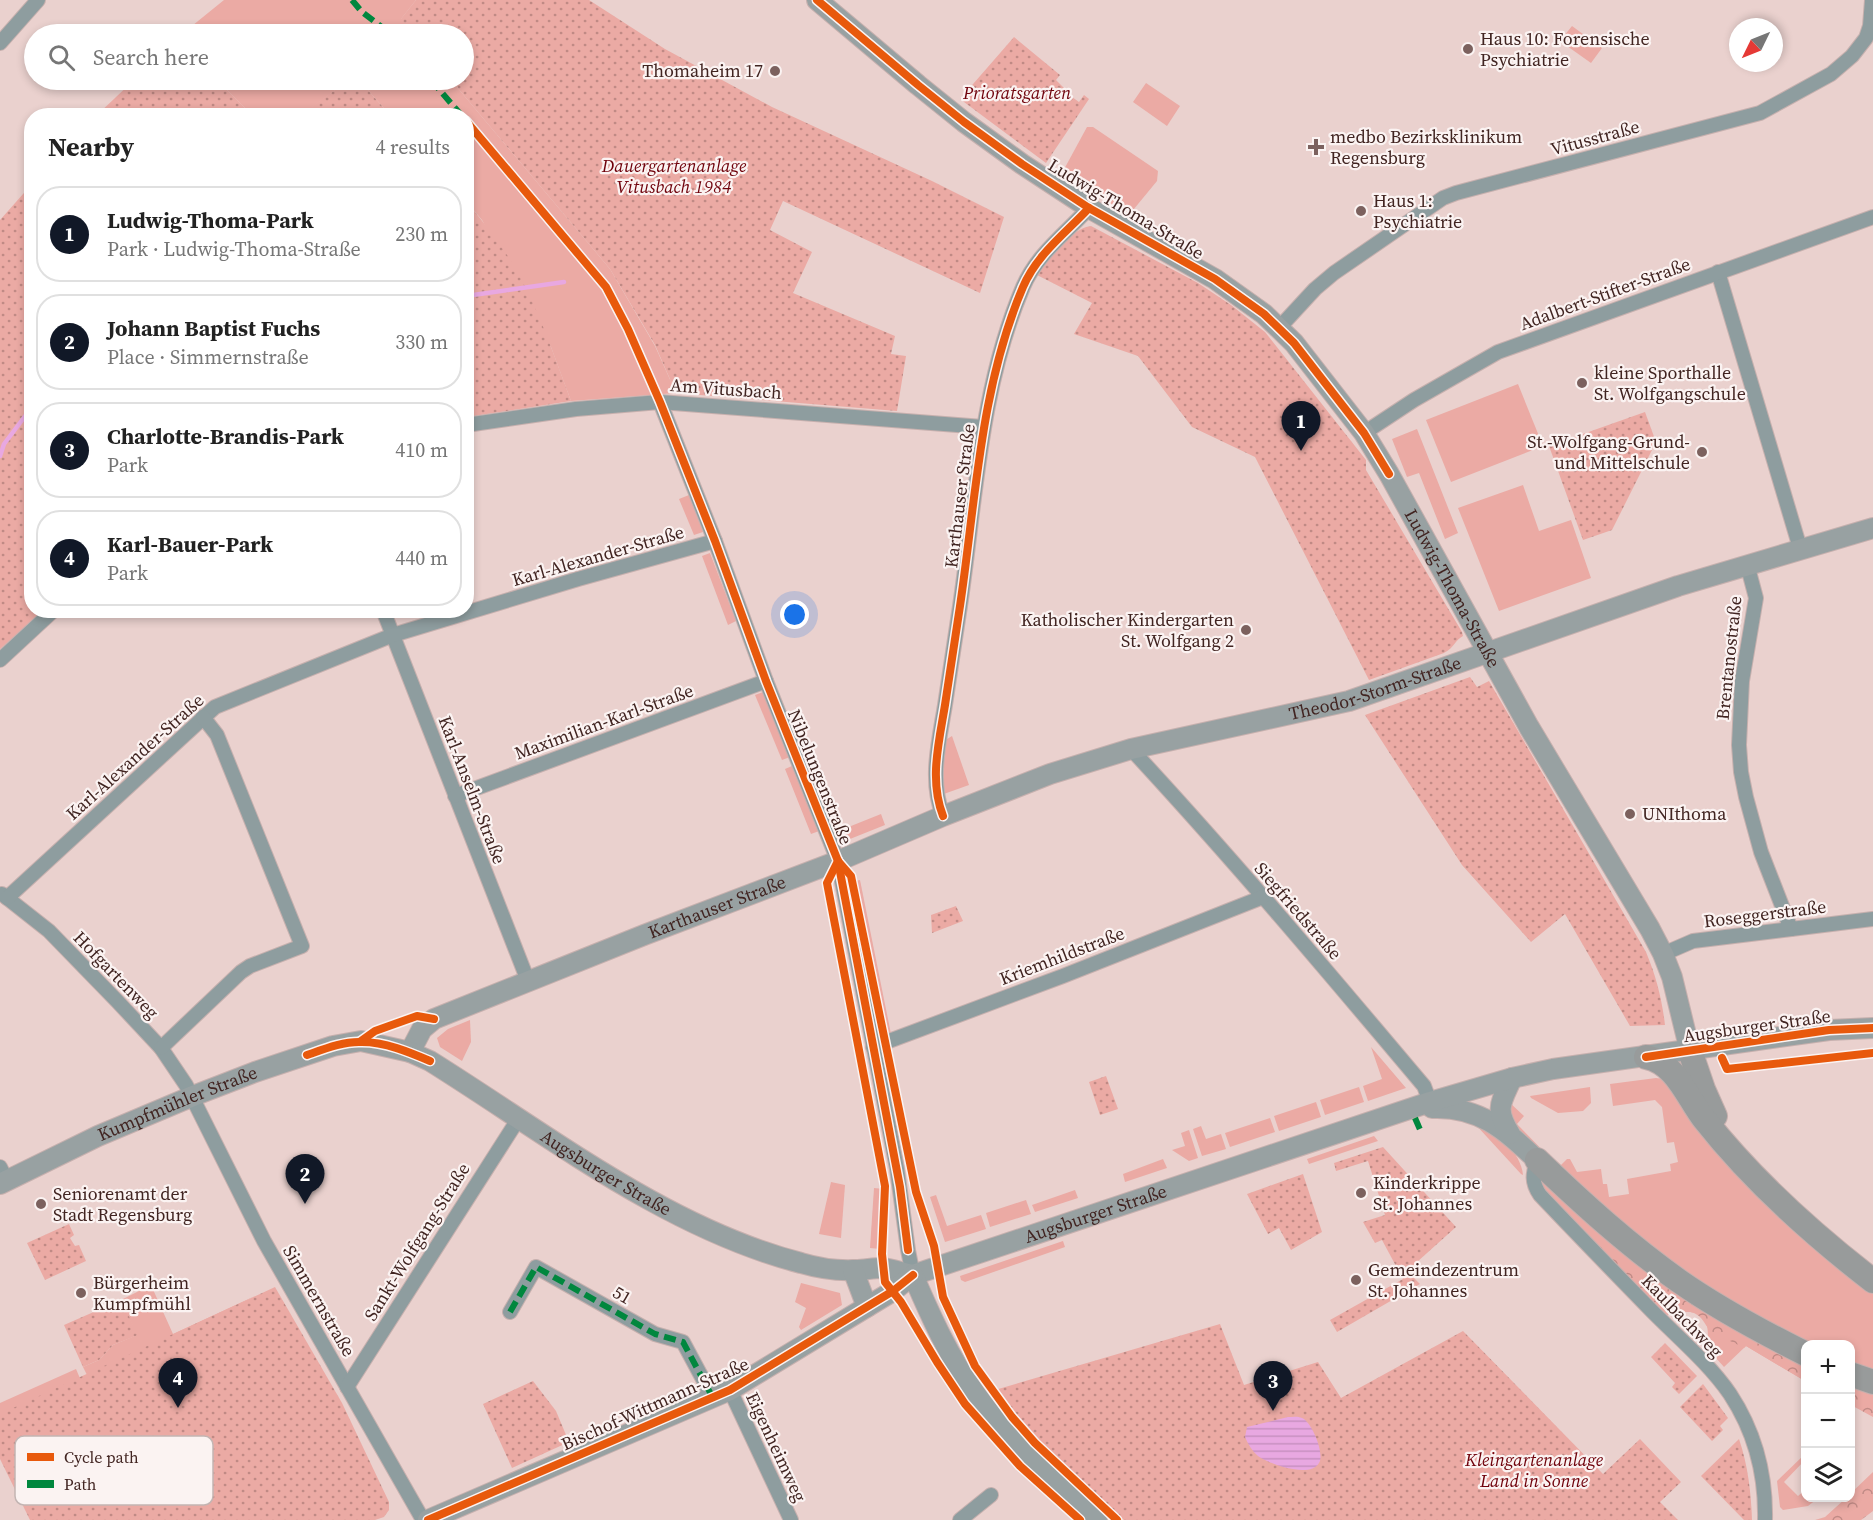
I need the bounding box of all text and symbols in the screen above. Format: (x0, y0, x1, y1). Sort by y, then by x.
north arrow (1729, 18, 1783, 72)
search box (24, 24, 474, 90)
place label: Haus 10: Forensische Psychiatrie (1480, 26, 1650, 72)
icon: search (45, 41, 78, 74)
text: Search here (93, 42, 209, 72)
marker: Haus 10: Forensische Psychiatrie (1461, 42, 1475, 56)
place label: Thomaheim 17 (642, 58, 763, 83)
marker: Thomaheim 17 (768, 64, 782, 78)
park label: Prioratsgarten (962, 80, 1071, 105)
street label: Vitusstraße (1548, 114, 1642, 161)
place label: medbo Bezirksklinikum Regensburg (1330, 124, 1522, 170)
text: Nearby (48, 129, 134, 165)
text: 4 results (375, 133, 450, 161)
marker: medbo Bezirksklinikum Regensburg (1307, 138, 1325, 156)
street label: Ludwig-Thoma-Straße (1044, 152, 1209, 265)
park label: Dauergartenanlage Vitusbach 1984 (601, 153, 747, 199)
place label: Haus 1: Psychiatrie (1373, 188, 1462, 234)
marker: Haus 1: Psychiatrie (1354, 204, 1368, 218)
text: Ludwig-Thoma-Park (107, 205, 314, 235)
text: 1 (64, 220, 75, 248)
text: 230 m (395, 220, 448, 248)
text: Park · Ludwig-Thoma-Straße (107, 235, 361, 263)
street label: Adalbert-Stifter-Straße (1516, 251, 1694, 336)
text: Johann Baptist Fuchs (107, 313, 320, 343)
text: 2 (64, 328, 75, 356)
text: 330 m (395, 328, 448, 356)
text: Place · Simmernstraße (107, 343, 309, 371)
place label: kleine Sporthalle St. Wolfgangschule (1594, 360, 1746, 406)
street label: Am Vitusbach (669, 372, 783, 405)
marker: kleine Sporthalle St. Wolfgangschule (1575, 376, 1589, 390)
pin: 1 (1282, 402, 1320, 451)
text: Charlotte-Brandis-Park (107, 421, 344, 451)
street label: Karthauser Straße (938, 422, 981, 570)
place label: St.-Wolfgang-Grund- und Mittelschule (1527, 429, 1690, 475)
text: 3 (64, 436, 75, 464)
text: 410 m (395, 436, 448, 464)
marker: St.-Wolfgang-Grund- und Mittelschule (1695, 445, 1709, 459)
text: Park (107, 451, 148, 479)
street label: Ludwig-Thoma-Straße (1399, 504, 1507, 672)
street label: Karl-Alexander-Straße (509, 519, 687, 592)
text: Karl-Bauer-Park (107, 529, 273, 559)
text: 4 (64, 544, 75, 572)
text: 440 m (395, 544, 448, 572)
text: Park (107, 559, 148, 587)
street label: Brentanostraße (1710, 595, 1747, 721)
your location (780, 600, 809, 629)
place label: Katholischer Kindergarten St. Wolfgang 2 (1021, 607, 1234, 653)
marker: Katholischer Kindergarten St. Wolfgang 2 (1239, 623, 1253, 637)
street label: Theodor-Storm-Straße (1286, 650, 1464, 726)
street label: Maximilian-Karl-Straße (511, 678, 697, 765)
street label: Karl-Alexander-Straße (60, 688, 209, 825)
street label: Nibelungenstraße (782, 705, 859, 848)
street label: Karl-Anselm-Straße (433, 712, 512, 868)
place label: UNIthoma (1642, 801, 1727, 826)
marker: UNIthoma (1623, 807, 1637, 821)
street label: Siegfriedstraße (1249, 856, 1348, 965)
street label: Karthauser Straße (645, 869, 789, 944)
street label: Roseggerstraße (1702, 894, 1828, 933)
street label: Kriemhildstraße (996, 920, 1128, 991)
street label: Hofgartenweg (68, 925, 165, 1024)
street label: Augsburger Straße (1682, 1003, 1832, 1048)
street label: Kumpfmühler Straße (94, 1059, 261, 1147)
street label: Augsburger Straße (536, 1123, 676, 1221)
pin: 2 (286, 1154, 324, 1204)
street label: Sankt-Wolfgang-Straße (358, 1158, 475, 1326)
place label: Kinderkrippe St. Johannes (1373, 1170, 1481, 1216)
street label: Augsburger Straße (1021, 1178, 1170, 1249)
place label: Seniorenamt der Stadt Regensburg (53, 1181, 192, 1227)
marker: Kinderkrippe St. Johannes (1354, 1186, 1368, 1200)
marker: Seniorenamt der Stadt Regensburg (34, 1197, 48, 1211)
street label: Simmernstraße (277, 1240, 361, 1361)
place label: Gemeindezentrum St. Johannes (1368, 1257, 1519, 1303)
street label: Kaulbachweg (1636, 1268, 1729, 1363)
place label: Bürgerheim Kumpfmühl (93, 1270, 191, 1316)
marker: Gemeindezentrum St. Johannes (1349, 1273, 1363, 1287)
street label: 51 (608, 1279, 636, 1310)
marker: Bürgerheim Kumpfmühl (74, 1286, 88, 1300)
map controls (1801, 1340, 1855, 1502)
button: + (1801, 1340, 1855, 1394)
street label: Bischof-Wittmann-Straße (557, 1351, 752, 1456)
pin: 4 (158, 1358, 198, 1408)
pin: 3 (1254, 1362, 1292, 1411)
street label: Eigenheimweg (740, 1388, 813, 1506)
button: − (1801, 1394, 1855, 1448)
legend (15, 1436, 213, 1505)
text: Cycle path (64, 1446, 139, 1468)
park label: Kleingartenanlage Land in Sonne (1464, 1447, 1604, 1493)
button: layers (1801, 1448, 1855, 1502)
text: Path (64, 1473, 97, 1495)

